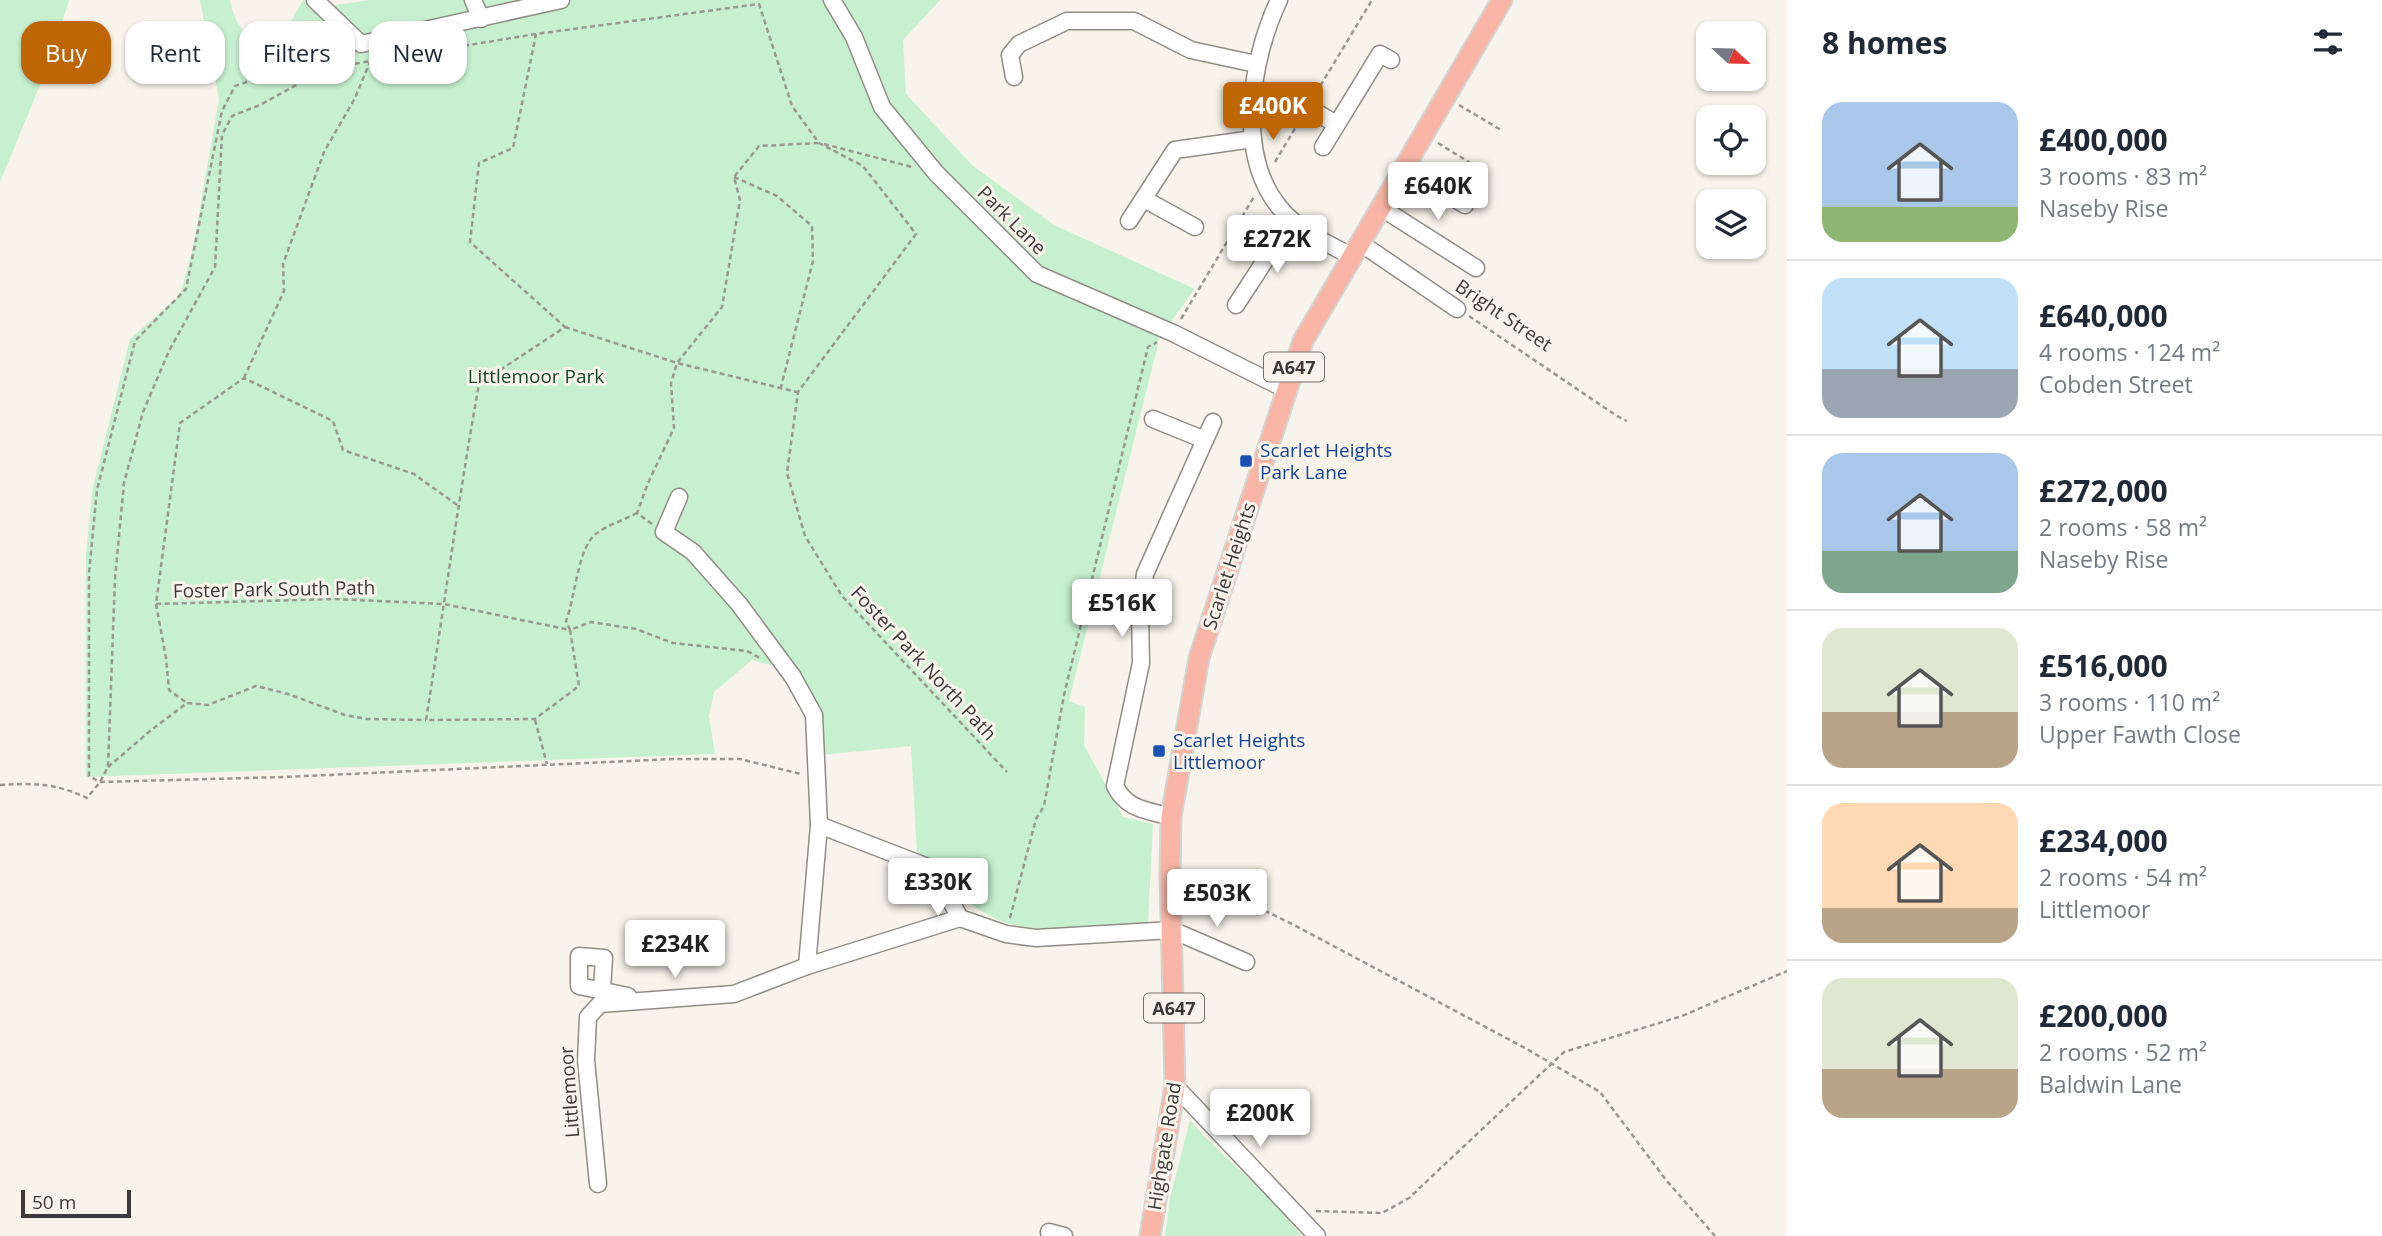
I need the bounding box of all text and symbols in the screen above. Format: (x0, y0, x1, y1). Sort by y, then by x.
chip: Buy (21, 21, 111, 84)
chip: Rent (125, 21, 225, 84)
chip: Filters (239, 21, 355, 84)
chip: New (369, 21, 467, 84)
north arrow (1696, 21, 1766, 91)
map controls (1696, 21, 1766, 259)
text: 8 homes (1822, 22, 1947, 63)
icon: filters (2309, 23, 2347, 61)
pin: £400K (1224, 82, 1322, 142)
text: £400K (1239, 89, 1307, 121)
button: locate (1696, 105, 1766, 175)
text: £400,000 (2039, 119, 2168, 160)
icon: home (1878, 130, 1962, 214)
text: 3 rooms · 83 m² (2039, 160, 2207, 192)
pin: £640K (1389, 162, 1487, 222)
text: £640K (1404, 169, 1472, 201)
street label: Park Lane (972, 180, 1052, 260)
button: layers (1696, 189, 1766, 259)
text: Naseby Rise (2039, 192, 2168, 224)
pin: £272K (1228, 216, 1326, 275)
text: £272K (1243, 222, 1311, 254)
street label: Bright Street (1450, 273, 1558, 357)
text: £640,000 (2039, 295, 2168, 336)
icon: home (1878, 306, 1962, 390)
text: 4 rooms · 124 m² (2039, 336, 2220, 368)
road number: A647 (1264, 352, 1324, 382)
park label: Littlemoor Park (468, 363, 604, 389)
text: Cobden Street (2039, 368, 2193, 400)
place label: Scarlet Heights Park Lane (1260, 437, 1392, 485)
marker: Scarlet Heights Park Lane (1238, 453, 1254, 469)
text: £272,000 (2039, 470, 2168, 511)
icon: home (1878, 481, 1962, 565)
street label: Scarlet Heights (1196, 499, 1262, 633)
text: 2 rooms · 58 m² (2039, 511, 2207, 543)
text: Naseby Rise (2039, 543, 2168, 575)
street label: Foster Park South Path (173, 574, 375, 604)
street label: Foster Park North Path (845, 580, 1003, 746)
pin: £516K (1073, 580, 1171, 639)
text: £516K (1088, 586, 1156, 618)
text: £516,000 (2039, 645, 2168, 686)
icon: home (1878, 656, 1962, 740)
text: 3 rooms · 110 m² (2039, 686, 2220, 718)
text: Upper Fawth Close (2039, 718, 2241, 750)
place label: Scarlet Heights Littlemoor (1173, 727, 1305, 775)
marker: Scarlet Heights Littlemoor (1151, 743, 1167, 759)
text: £234,000 (2039, 820, 2168, 861)
icon: home (1878, 831, 1962, 915)
pin: £330K (889, 858, 987, 918)
text: 2 rooms · 54 m² (2039, 861, 2207, 893)
text: £330K (904, 865, 972, 897)
pin: £503K (1168, 870, 1266, 929)
text: £503K (1183, 876, 1251, 908)
text: Littlemoor (2039, 893, 2150, 925)
pin: £234K (626, 920, 724, 980)
text: £234K (641, 927, 709, 959)
road number: A647 (1144, 993, 1204, 1023)
text: £200,000 (2039, 995, 2168, 1036)
icon: home (1878, 1006, 1962, 1090)
text: 2 rooms · 52 m² (2039, 1036, 2207, 1068)
street label: Littlemoor (553, 1045, 585, 1139)
text: Baldwin Lane (2039, 1068, 2182, 1100)
street label: Highgate Road (1141, 1080, 1187, 1212)
pin: £200K (1211, 1090, 1309, 1149)
text: £200K (1226, 1096, 1294, 1128)
scale bar (21, 1187, 131, 1219)
text: 50 m (32, 1189, 76, 1215)

